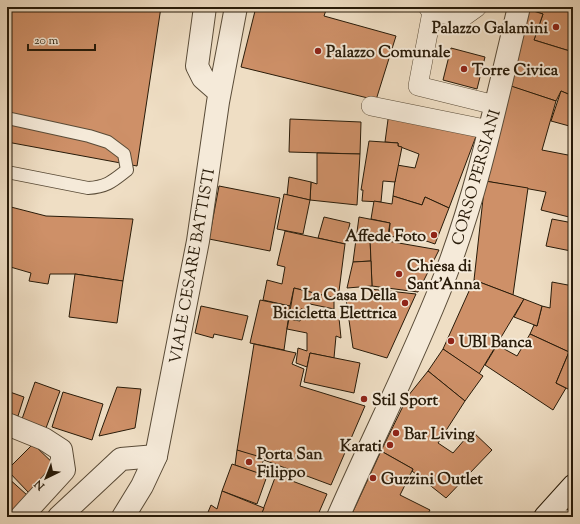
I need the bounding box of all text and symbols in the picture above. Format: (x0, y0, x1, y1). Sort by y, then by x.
place label: Palazzo Galamini (432, 18, 548, 41)
marker: Palazzo Galamini (551, 22, 561, 32)
scale bar (28, 26, 95, 52)
text: 20 m (34, 32, 59, 50)
place label: Palazzo Comunale (326, 42, 451, 65)
marker: Palazzo Comunale (313, 46, 323, 56)
place label: Torre Civica (472, 60, 559, 83)
marker: Torre Civica (459, 64, 469, 74)
street label: CORSO PERSIANI (447, 107, 508, 248)
street label: VIALE CESARE BATTISTI (165, 167, 222, 366)
place label: Affede Foto (345, 226, 426, 249)
marker: Affede Foto (429, 230, 439, 240)
place label: Chiesa di Sant'Anna (407, 256, 481, 297)
marker: Chiesa di Sant'Anna (394, 269, 404, 279)
place label: La Casa Della Bicicletta Elettrica (273, 285, 398, 326)
marker: La Casa Della Bicicletta Elettrica (400, 298, 410, 308)
place label: UBI Banca (459, 332, 533, 355)
marker: UBI Banca (446, 336, 456, 346)
place label: Stil Sport (372, 390, 439, 413)
marker: Stil Sport (359, 394, 369, 404)
place label: Bar Living (404, 424, 475, 447)
marker: Bar Living (391, 428, 401, 438)
place label: Karati (340, 436, 382, 459)
marker: Karati (385, 440, 395, 450)
place label: Porta San Filippo (257, 444, 323, 485)
marker: Porta San Filippo (244, 457, 254, 467)
north arrow (26, 458, 66, 498)
place label: Guzzini Outlet (381, 469, 483, 492)
marker: Guzzini Outlet (368, 473, 378, 483)
text: N (31, 476, 49, 494)

